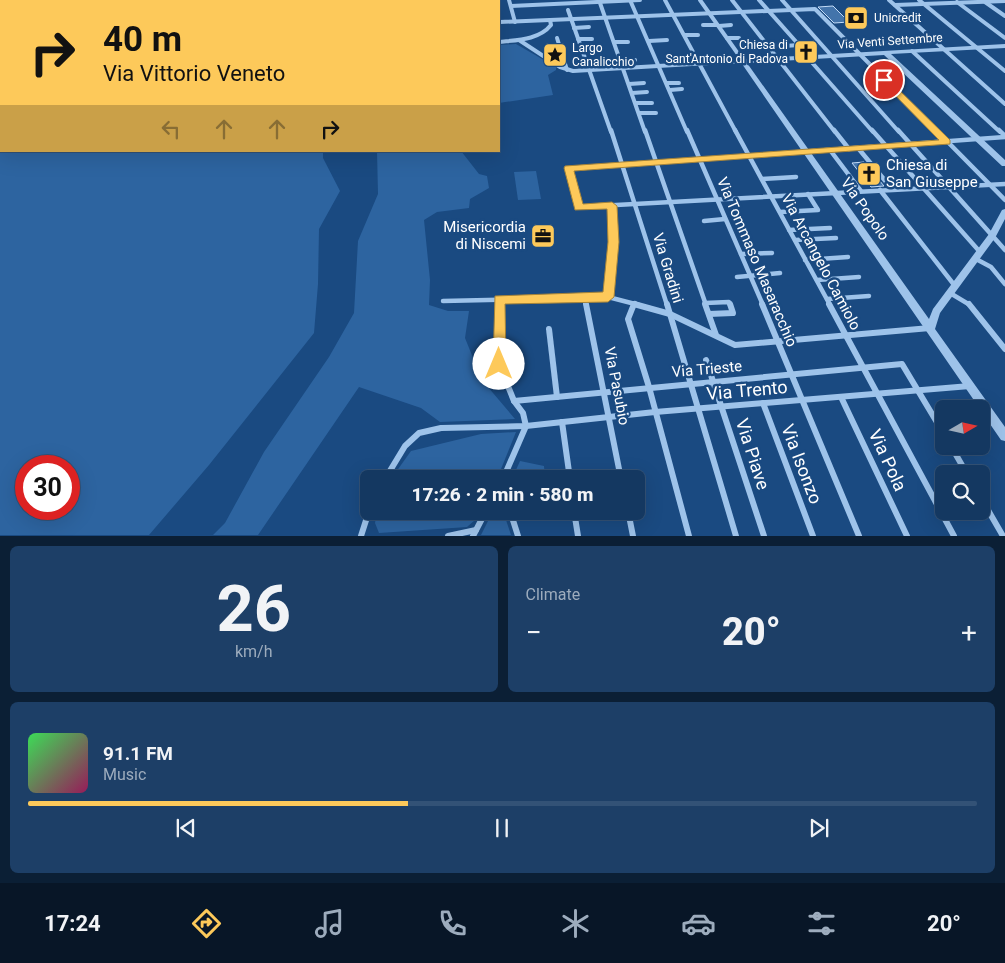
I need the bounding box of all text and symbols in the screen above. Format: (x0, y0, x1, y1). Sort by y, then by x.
bank icon: Unicredit (843, 5, 869, 31)
place label: Unicredit (874, 11, 922, 25)
text: 40 m (103, 19, 182, 60)
icon: right (20, 20, 85, 85)
street label: Via Venti Settembre (837, 30, 943, 52)
place label: Chiesa di Sant'Antonio di Padova (665, 38, 788, 66)
church icon: Chiesa di Sant'Antonio di Padova (793, 39, 819, 65)
place label: Largo Canalicchio (572, 41, 634, 69)
place icon: Largo Canalicchio (542, 42, 568, 68)
pin (863, 59, 905, 101)
text: Via Vittorio Veneto (103, 61, 285, 86)
icon: arrive (870, 66, 898, 94)
icon: left (157, 115, 185, 143)
icon: ahead (210, 115, 238, 143)
icon: ahead (263, 115, 291, 143)
icon: right (316, 115, 344, 143)
place label: Chiesa di San Giuseppe (886, 156, 978, 191)
church icon: Chiesa di San Giuseppe (856, 161, 882, 187)
street label: Via Popolo (837, 174, 893, 244)
street label: Via Tommaso Masaracchio (713, 175, 801, 349)
street label: Via Arcangelo Camiolo (777, 191, 865, 333)
place label: Misericordia di Niscemi (443, 218, 526, 253)
office icon: Misericordia di Niscemi (530, 223, 556, 249)
street label: Via Gradini (649, 231, 687, 305)
position arrow (472, 337, 524, 389)
street label: Via Pasubio (601, 345, 633, 427)
street label: Via Trieste (671, 357, 743, 381)
street label: Via Trento (706, 376, 788, 404)
north arrow (935, 400, 990, 455)
map controls (935, 400, 990, 520)
street label: Via Piave (732, 416, 774, 492)
street label: Via Isonzo (777, 421, 827, 507)
street label: Via Pola (865, 426, 911, 494)
speed limit sign: 30 (15, 455, 80, 520)
button: search (935, 465, 990, 520)
text: 17:26 · 2 min · 580 m (411, 483, 594, 506)
text: 26 (216, 571, 291, 647)
text: Climate (526, 585, 580, 604)
text: 20° (722, 610, 781, 654)
text: − (526, 616, 542, 649)
text: + (961, 616, 977, 649)
text: km/h (235, 642, 273, 661)
text: 91.1 FM (103, 742, 173, 765)
text: Music (103, 765, 146, 784)
icon: previous (172, 814, 200, 842)
icon: pause (488, 814, 516, 842)
icon: next (805, 814, 833, 842)
icon: directions (189, 906, 224, 941)
icon: music (312, 906, 347, 941)
icon: phone (435, 906, 470, 941)
icon: climate (558, 906, 593, 941)
icon: car (681, 906, 716, 941)
icon: filters (804, 906, 839, 941)
text: 17:24 (44, 911, 101, 936)
text: 20° (927, 911, 961, 936)

